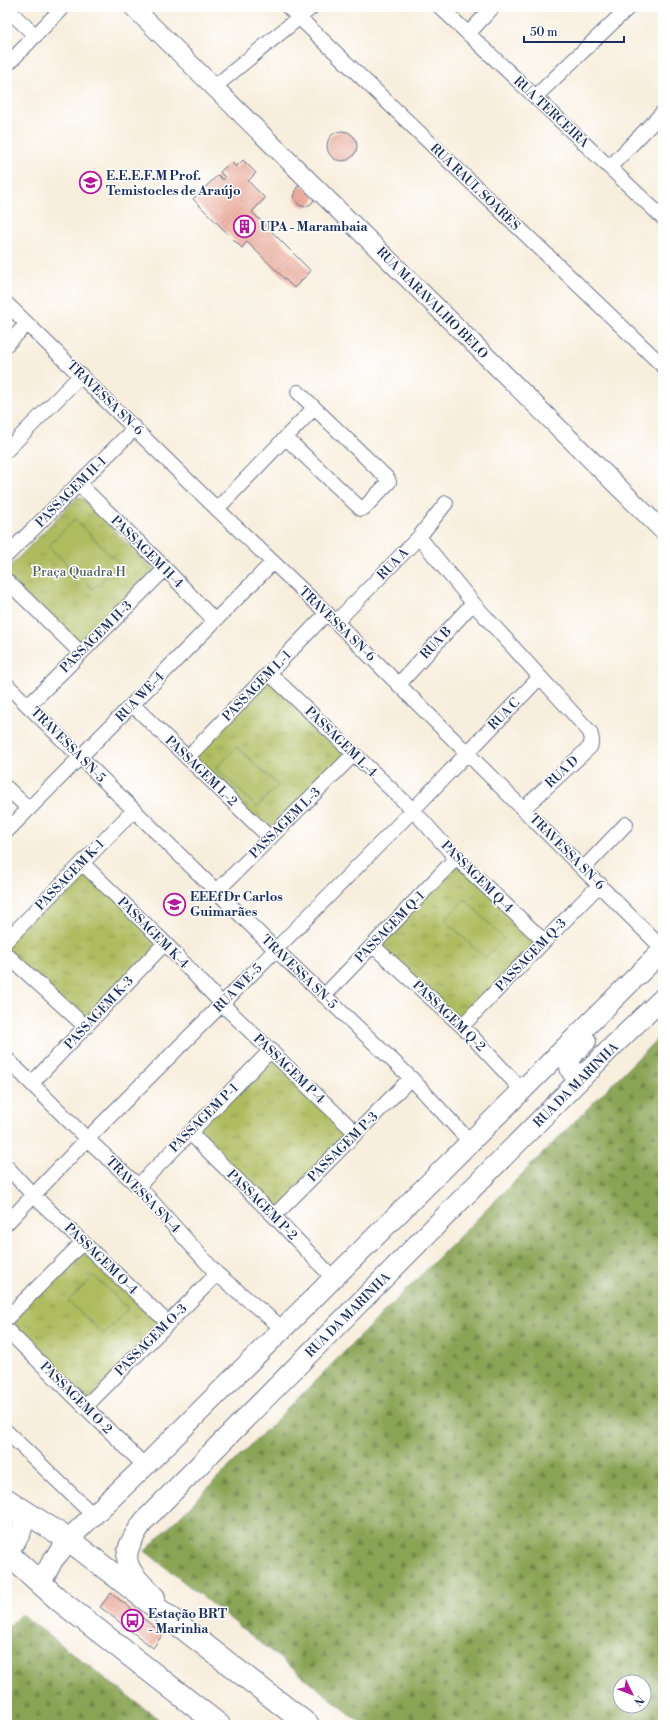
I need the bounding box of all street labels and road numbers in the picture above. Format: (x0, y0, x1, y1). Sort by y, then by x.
street label: RUA TERCEIRA (510, 73, 593, 152)
street label: RUA RAUL SOARES (427, 140, 523, 234)
street label: RUA MARAVALHO BELO (373, 244, 491, 362)
street label: TRAVESSA SN-6 (63, 357, 147, 439)
street label: PASSAGEM H-1 (32, 453, 110, 531)
street label: PASSAGEM H-4 (108, 513, 187, 592)
street label: RUA A (374, 544, 413, 583)
street label: TRAVESSA SN-6 (295, 583, 379, 665)
street label: PASSAGEM H-3 (57, 598, 135, 676)
street label: RUA B (417, 623, 455, 663)
street label: PASSAGEM L-1 (219, 647, 295, 725)
street label: RUA WE-4 (112, 669, 168, 725)
street label: RUA C (485, 695, 523, 733)
street label: PASSAGEM L-4 (301, 703, 381, 781)
street label: TRAVESSA SN-5 (27, 704, 109, 786)
street label: PASSAGEM L-2 (162, 733, 240, 809)
street label: RUA D (542, 753, 582, 791)
street label: PASSAGEM L-3 (246, 784, 324, 862)
street label: TRAVESSA SN-6 (526, 811, 608, 893)
street label: PASSAGEM K-1 (32, 836, 108, 914)
street label: PASSAGEM Q-4 (438, 838, 517, 917)
street label: PASSAGEM Q-1 (352, 888, 428, 966)
street label: PASSAGEM K-4 (114, 894, 192, 972)
street label: PASSAGEM Q-3 (492, 915, 570, 995)
street label: TRAVESSA SN-5 (258, 932, 340, 1012)
street label: RUA WE-5 (210, 960, 266, 1016)
street label: PASSAGEM K-3 (61, 973, 137, 1053)
street label: PASSAGEM Q-2 (409, 977, 489, 1055)
street label: PASSAGEM P-4 (250, 1031, 328, 1107)
street label: RUA DA MARINHA (530, 1038, 623, 1131)
street label: PASSAGEM P-1 (166, 1080, 242, 1156)
street label: PASSAGEM P-3 (305, 1109, 381, 1185)
street label: TRAVESSA SN-4 (102, 1153, 184, 1237)
street label: PASSAGEM P-2 (224, 1167, 300, 1243)
street label: PASSAGEM O-4 (61, 1220, 141, 1298)
street label: RUA DA MARINHA (302, 1268, 395, 1361)
street label: PASSAGEM O-3 (112, 1301, 190, 1379)
street label: PASSAGEM O-2 (37, 1359, 115, 1437)

